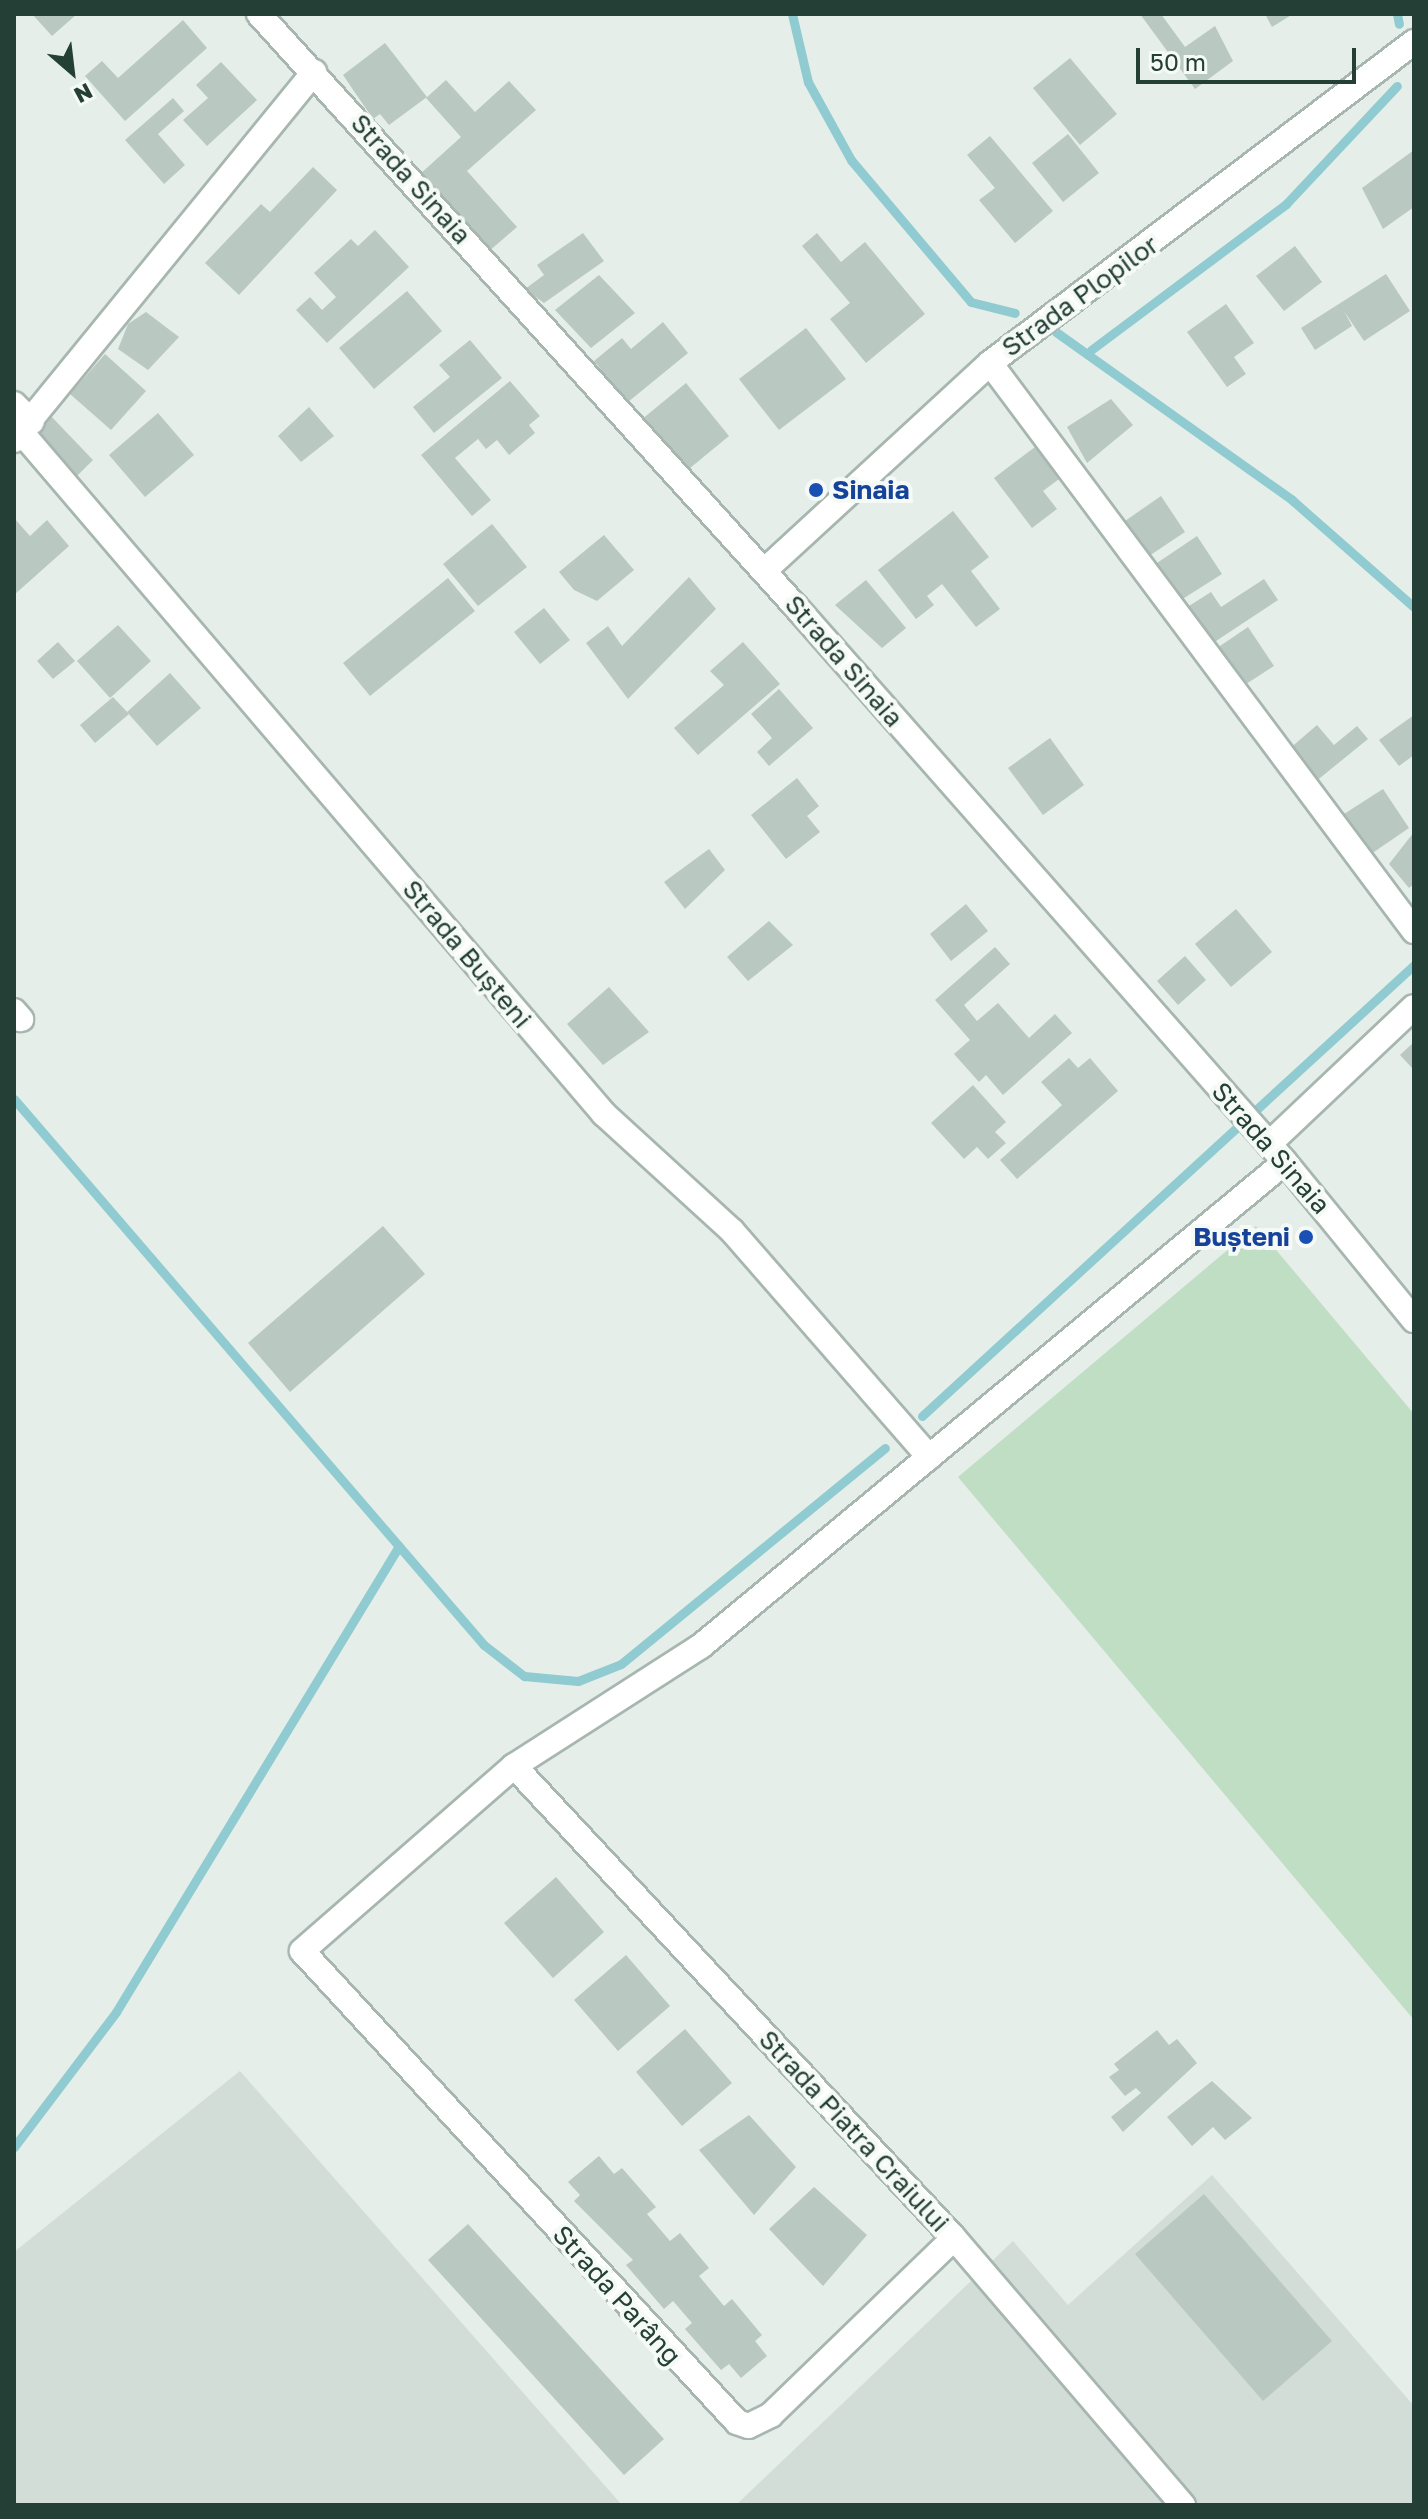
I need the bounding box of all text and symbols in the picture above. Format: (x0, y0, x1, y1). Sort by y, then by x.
north arrow (32, 32, 112, 112)
scale bar (1140, 32, 1360, 82)
text: 50 m (1150, 47, 1206, 76)
text: N (70, 78, 97, 109)
street label: Strada Sinaia (344, 108, 478, 250)
street label: Strada Plopilor (996, 229, 1164, 363)
place label: Sinaia (832, 474, 910, 506)
marker: Sinaia (807, 481, 825, 499)
street label: Strada Sinaia (778, 589, 910, 733)
street label: Strada Bușteni (396, 874, 538, 1034)
street label: Strada Sinaia (1205, 1076, 1337, 1220)
place label: Bușteni (1193, 1221, 1290, 1253)
marker: Bușteni (1297, 1228, 1315, 1246)
street label: Strada Piatra Craiului (753, 2024, 955, 2238)
street label: Strada Parâng (546, 2219, 688, 2371)

